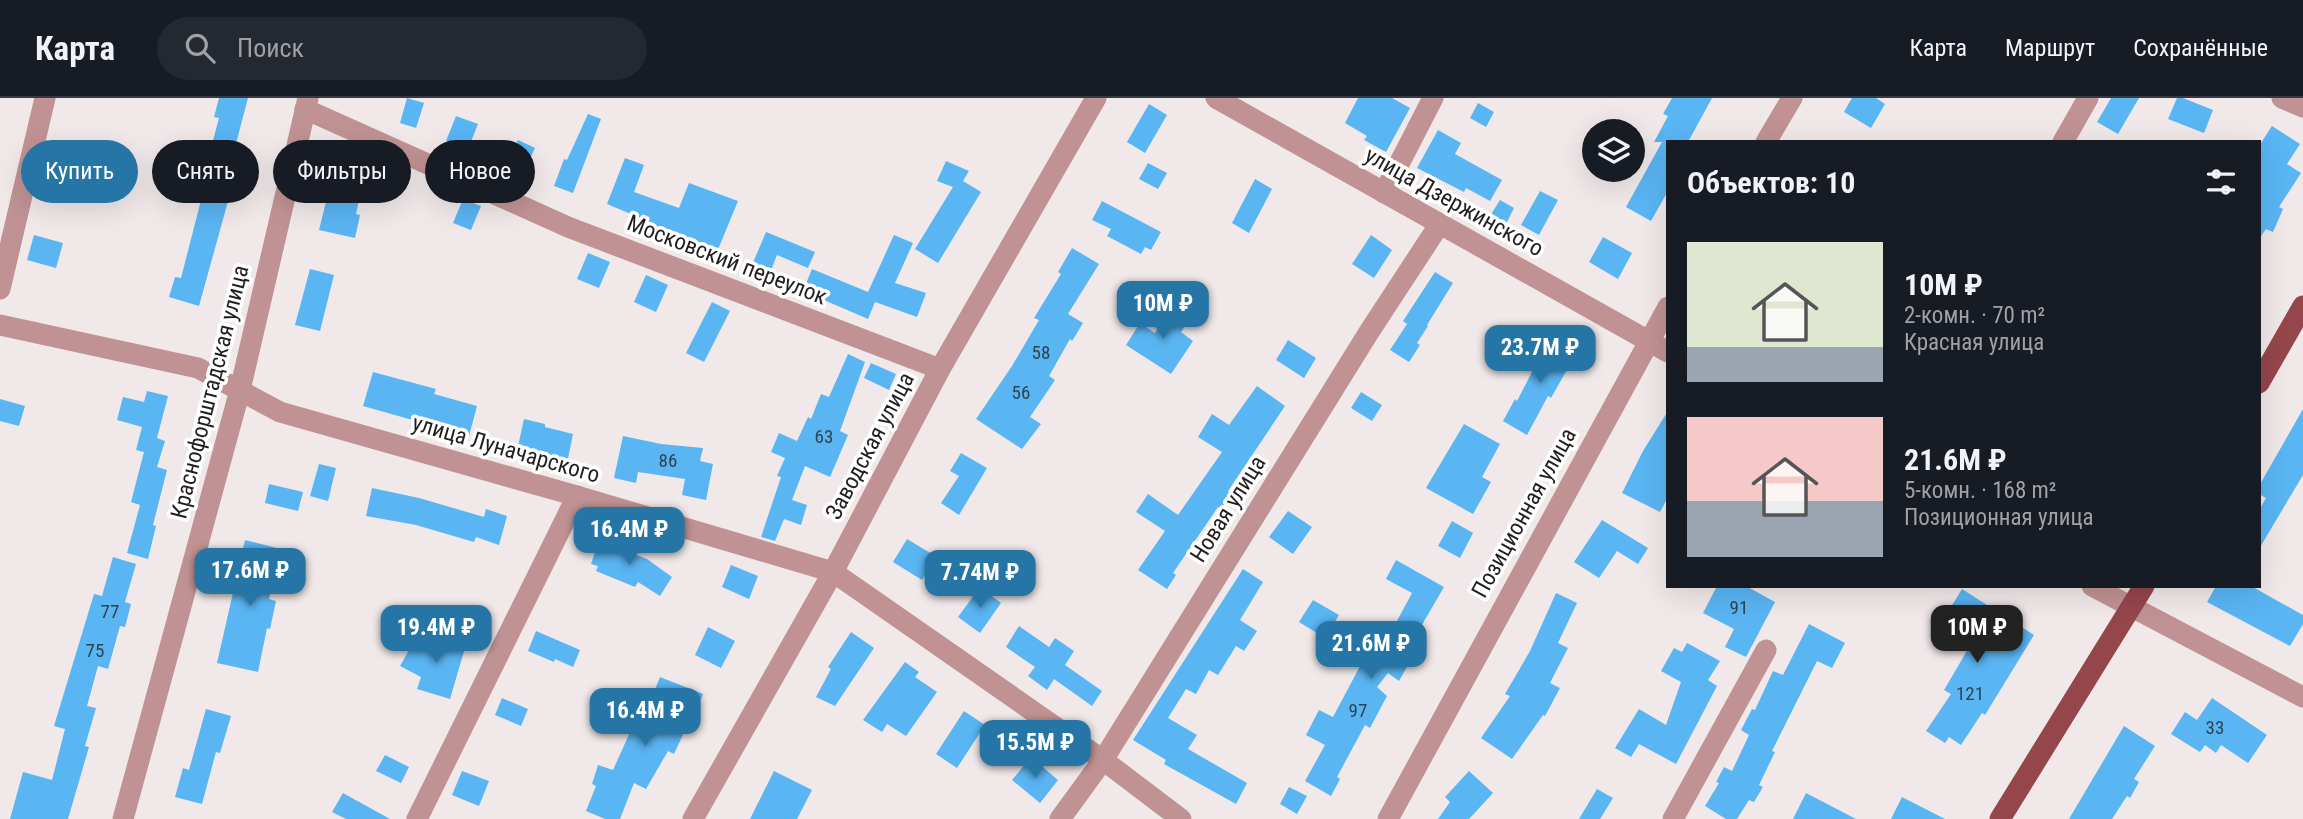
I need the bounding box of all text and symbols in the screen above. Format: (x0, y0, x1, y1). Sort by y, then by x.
search box (157, 17, 647, 80)
text: Карта (35, 29, 115, 68)
icon: search (181, 29, 219, 67)
text: Поиск (237, 33, 304, 63)
text: Карта (1910, 34, 1967, 62)
text: Маршрут (2005, 34, 2095, 62)
text: Сохранённые (2133, 34, 2268, 62)
map controls (1582, 119, 1645, 182)
button: layers (1582, 119, 1645, 182)
chip: Купить (21, 140, 138, 203)
chip: Снять (152, 140, 259, 203)
chip: Фильтры (273, 140, 411, 203)
chip: Новое (425, 140, 535, 203)
street label: улица Дзержинского (1360, 142, 1548, 262)
icon: filters (2202, 163, 2240, 201)
text: Объектов: 10 (1687, 165, 1855, 200)
street label: Московский переулок (623, 209, 831, 311)
street label: Краснофорштадская улица (165, 263, 255, 521)
text: 10M ₽ (1904, 267, 1983, 302)
icon: home (1743, 270, 1827, 354)
pin: 10M ₽ (1114, 282, 1212, 341)
text: 10M ₽ (1133, 290, 1193, 317)
text: 2-комн. · 70 m² (1904, 302, 2045, 329)
pin: 23.7M ₽ (1475, 326, 1605, 385)
text: Красная улица (1904, 329, 2044, 356)
text: 23.7M ₽ (1501, 334, 1579, 361)
house number: 58 (1032, 341, 1050, 364)
street label: Заводская улица (820, 368, 920, 524)
house number: 56 (1012, 381, 1030, 404)
street label: улица Луначарского (409, 409, 603, 489)
street label: Позиционная улица (1466, 424, 1582, 602)
house number: 63 (815, 425, 833, 448)
text: 21.6M ₽ (1904, 442, 2007, 477)
icon: home (1743, 445, 1827, 529)
house number: 86 (659, 449, 677, 472)
street label: Новая улица (1185, 451, 1271, 567)
text: 5-комн. · 168 m² (1904, 477, 2056, 504)
text: Позиционная улица (1904, 504, 2094, 531)
pin: 16.4M ₽ (564, 508, 694, 567)
text: 16.4M ₽ (590, 516, 668, 543)
pin: 17.6M ₽ (185, 548, 315, 608)
pin: 7.74M ₽ (915, 550, 1045, 610)
text: 17.6M ₽ (211, 557, 289, 584)
text: 7.74M ₽ (941, 559, 1019, 586)
house number: 91 (1730, 596, 1748, 619)
house number: 77 (101, 600, 119, 623)
pin: 19.4M ₽ (371, 606, 501, 665)
pin: 10M ₽ (1928, 606, 2026, 665)
text: 19.4M ₽ (397, 614, 475, 641)
text: 10M ₽ (1947, 614, 2007, 641)
pin: 21.6M ₽ (1306, 622, 1436, 681)
text: 21.6M ₽ (1332, 630, 1410, 657)
house number: 75 (86, 639, 104, 662)
house number: 121 (1956, 682, 1984, 705)
pin: 16.4M ₽ (580, 688, 710, 748)
text: 16.4M ₽ (606, 697, 684, 724)
house number: 97 (1349, 699, 1367, 722)
house number: 33 (2206, 716, 2224, 739)
pin: 15.5M ₽ (970, 720, 1100, 780)
text: 15.5M ₽ (996, 729, 1074, 756)

